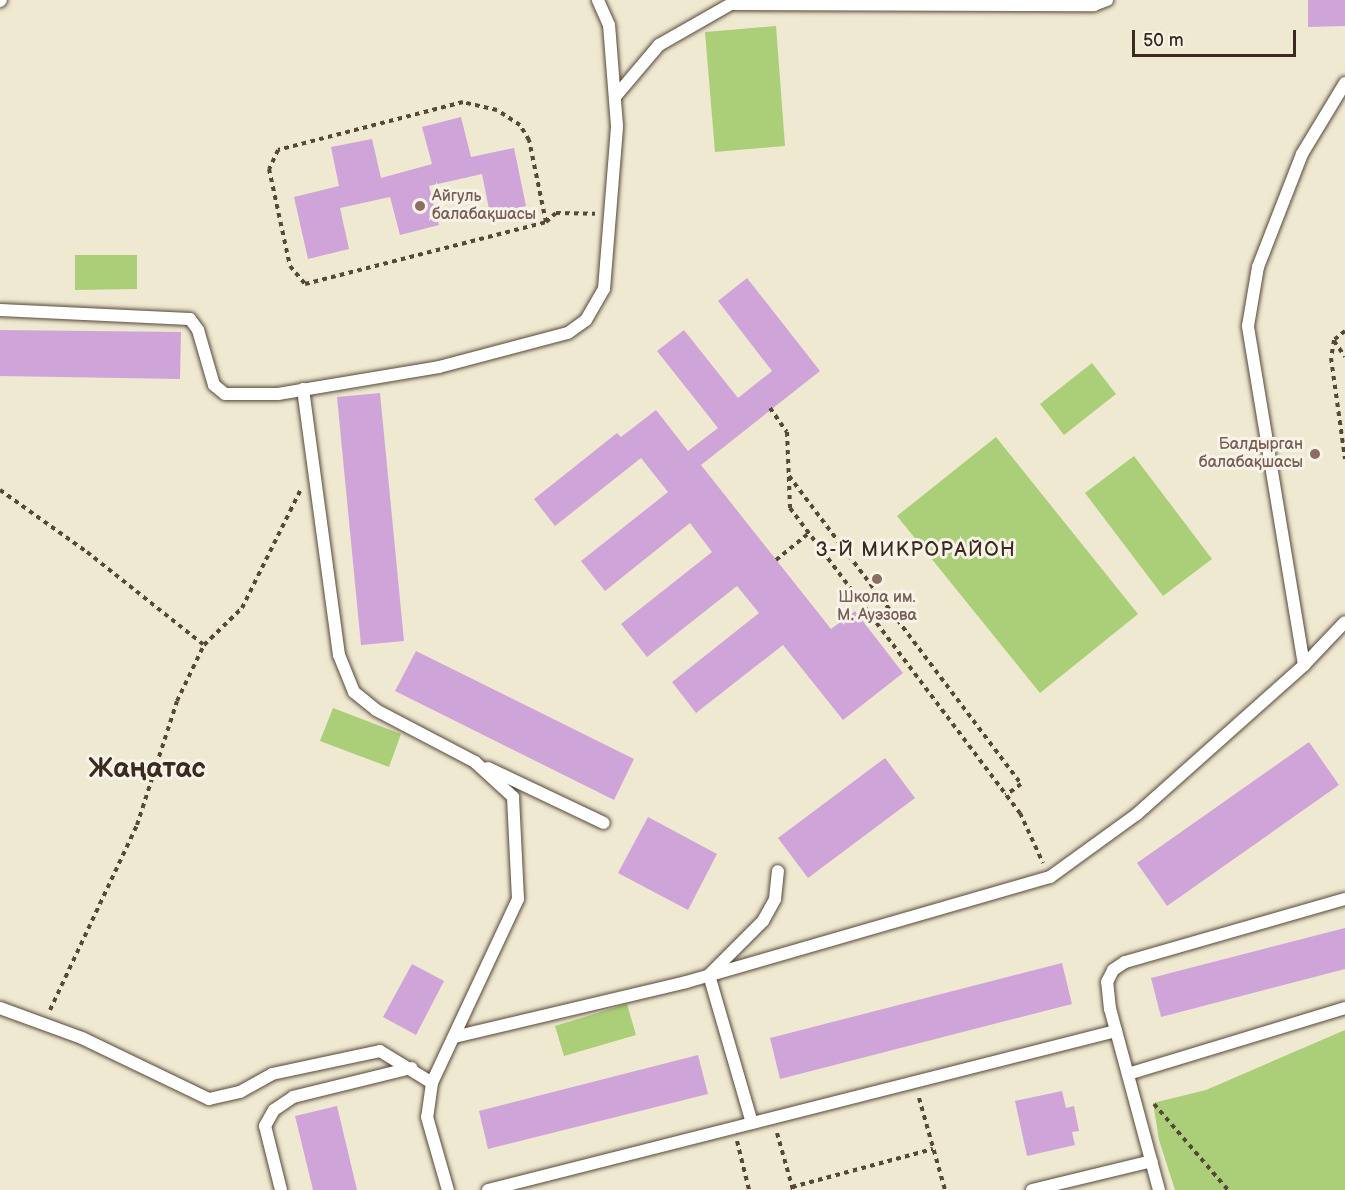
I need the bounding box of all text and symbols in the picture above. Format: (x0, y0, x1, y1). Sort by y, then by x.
scale bar (1135, 18, 1298, 56)
text: 50 m (1143, 30, 1184, 51)
place label: Айгуль балабақшасы (432, 187, 536, 225)
marker: Айгуль балабақшасы (413, 199, 427, 213)
place label: Балдырган балабақшасы (1199, 435, 1303, 473)
marker: Балдырган балабақшасы (1308, 447, 1322, 461)
district label: 3-Й МИКРОРАЙОН (816, 538, 1016, 562)
marker: Школа им. М. Ауэзова (870, 572, 884, 586)
place label: Школа им. М. Ауэзова (837, 588, 917, 626)
district label: Жаңатас (88, 752, 206, 786)

